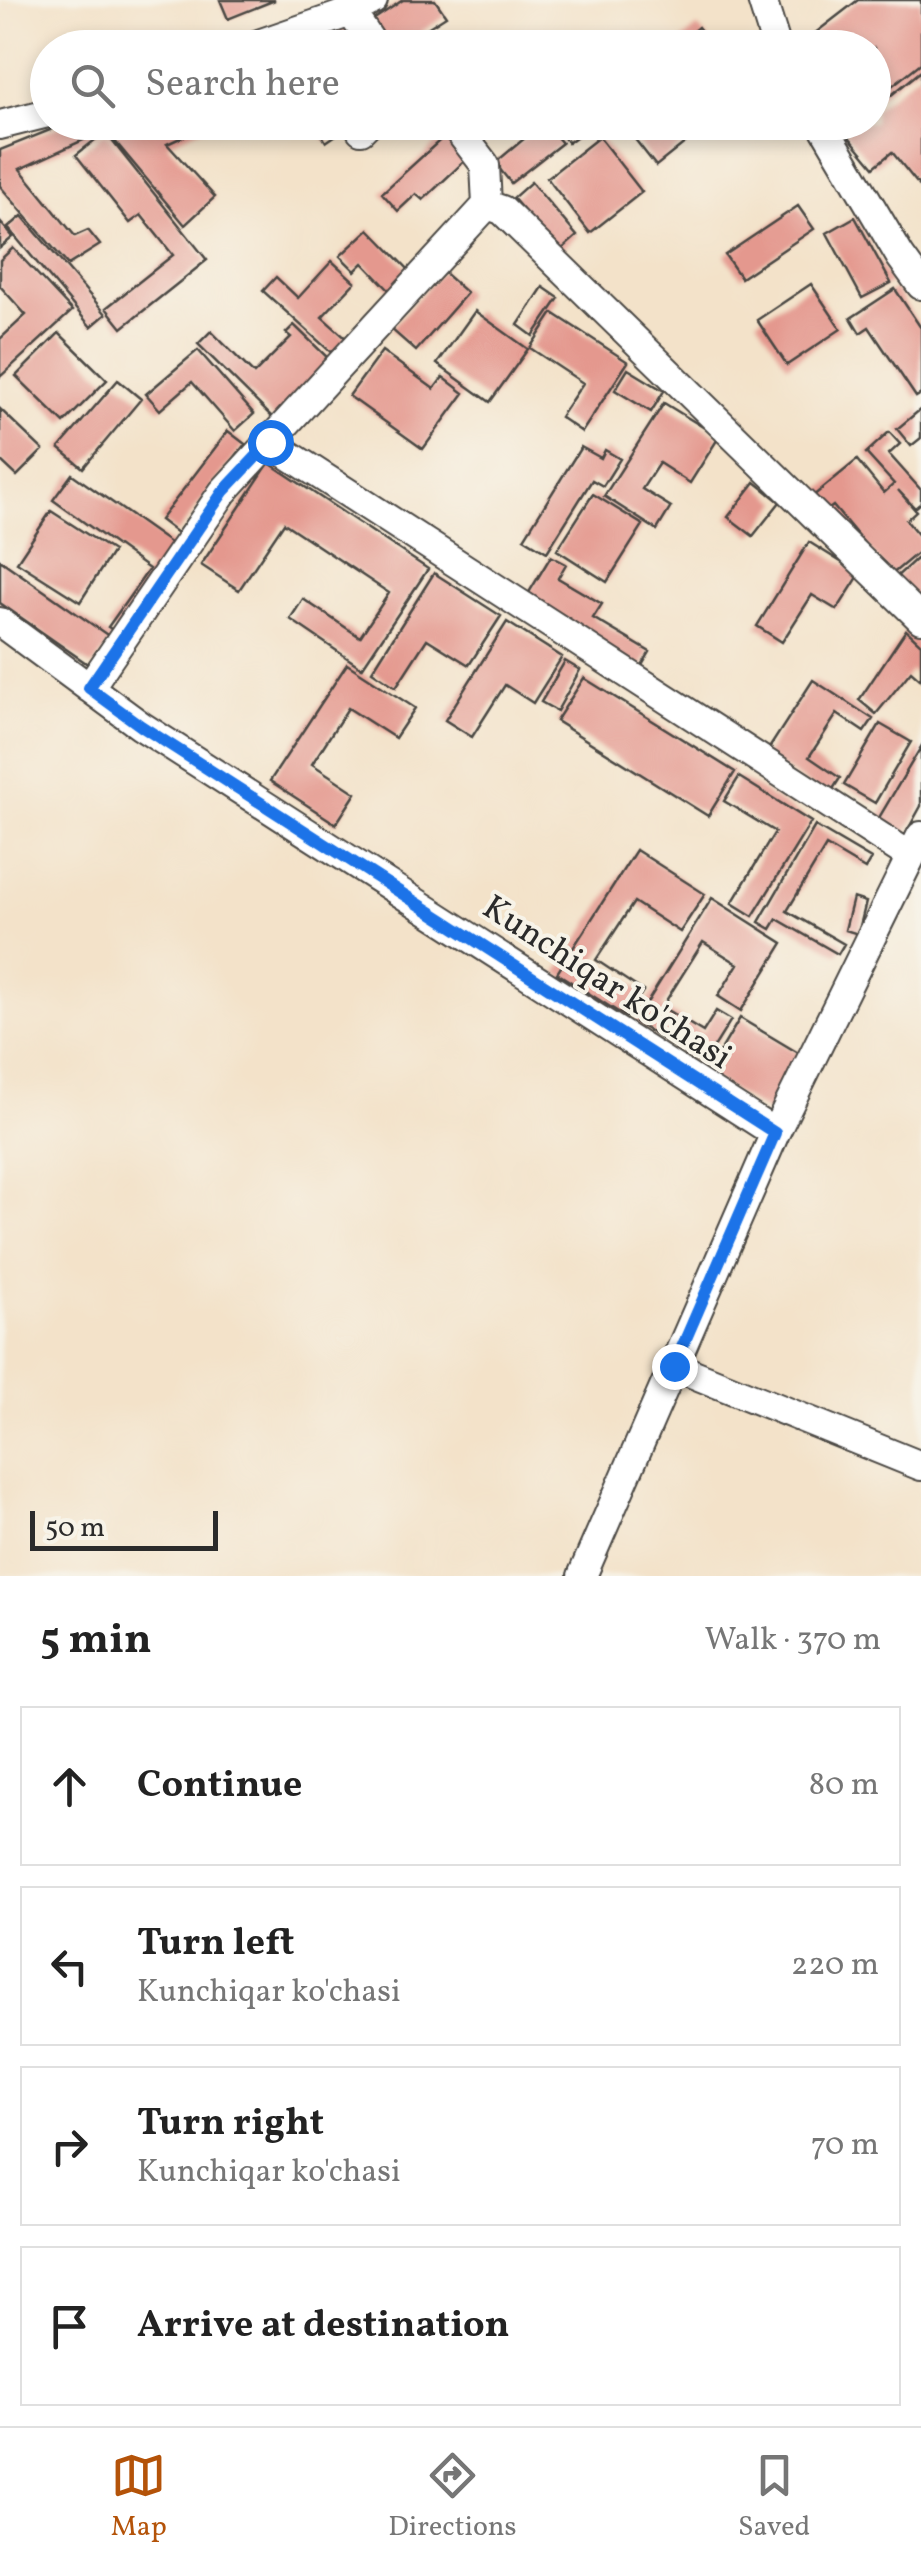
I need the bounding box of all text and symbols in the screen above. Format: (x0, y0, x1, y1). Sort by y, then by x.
search box (30, 30, 891, 140)
icon: search (65, 58, 120, 113)
text: Search here (145, 59, 340, 112)
route start (248, 420, 294, 466)
street label: Kunchiqar ko'chasi (472, 885, 740, 1082)
route end (652, 1344, 698, 1390)
scale bar (30, 1506, 218, 1551)
text: 50 m (45, 1509, 105, 1548)
text: 5 min (40, 1612, 152, 1671)
text: Walk · 370 m (705, 1619, 881, 1663)
icon: ahead (42, 1759, 97, 1814)
text: Continue (137, 1760, 302, 1813)
text: 80 m (809, 1764, 879, 1808)
text: Turn left (137, 1918, 294, 1971)
icon: left (42, 1939, 97, 1994)
text: 220 m (791, 1944, 879, 1988)
text: Kunchiqar ko'chasi (137, 1971, 401, 2015)
text: Turn right (137, 2098, 324, 2151)
icon: right (42, 2119, 97, 2174)
text: 70 m (811, 2124, 879, 2168)
text: Kunchiqar ko'chasi (137, 2151, 401, 2195)
icon: arrive (42, 2299, 97, 2354)
text: Arrive at destination (137, 2300, 510, 2353)
tab: Map (111, 2448, 167, 2547)
tab: Directions (388, 2448, 517, 2547)
tab: Saved (738, 2448, 810, 2547)

